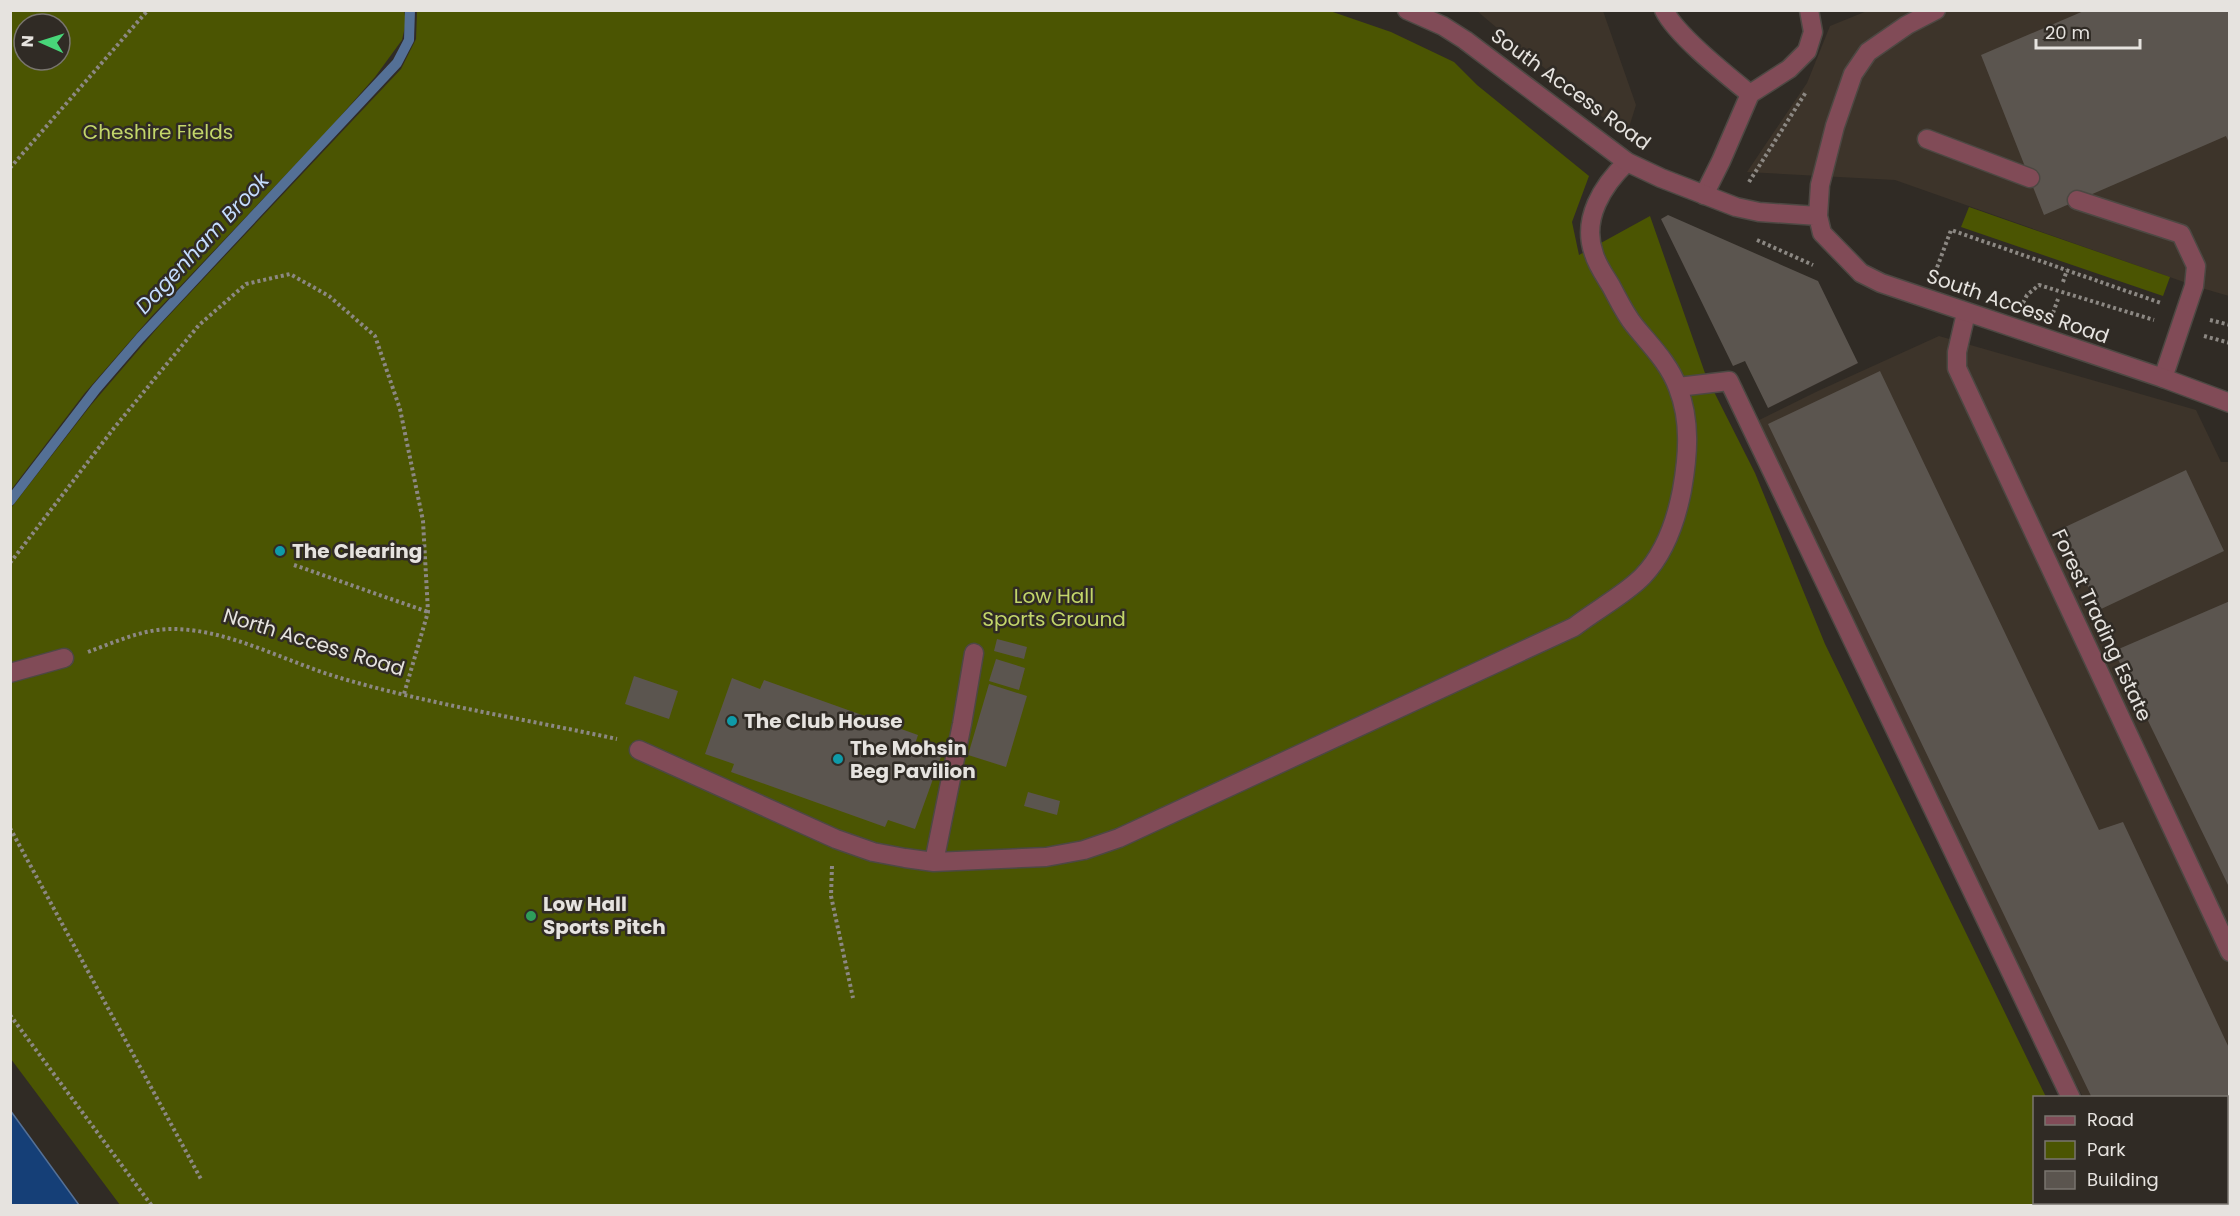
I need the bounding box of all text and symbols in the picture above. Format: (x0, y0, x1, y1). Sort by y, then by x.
north arrow (12, 12, 72, 72)
scale bar (2036, 12, 2140, 50)
text: 20 m (2045, 20, 2090, 45)
street label: South Access Road (1485, 21, 1657, 157)
text: N (16, 35, 39, 48)
park label: Cheshire Fields (83, 118, 233, 146)
water label: Dagenham Brook (129, 165, 276, 320)
street label: South Access Road (1923, 262, 2113, 350)
street label: Forest Trading Estate (2045, 524, 2159, 726)
place label: The Clearing (292, 537, 422, 565)
marker: The Clearing (273, 544, 287, 558)
park label: Low Hall Sports Ground (982, 582, 1126, 633)
street label: North Access Road (220, 601, 408, 683)
place label: The Club House (744, 707, 903, 735)
marker: The Club House (725, 714, 739, 728)
place label: The Mohsin Beg Pavilion (850, 734, 976, 785)
marker: The Mohsin Beg Pavilion (831, 752, 845, 766)
place label: Low Hall Sports Pitch (543, 890, 666, 941)
marker: Low Hall Sports Pitch (524, 909, 538, 923)
legend (2033, 1096, 2228, 1204)
text: Road (2087, 1107, 2134, 1132)
text: Park (2087, 1137, 2126, 1162)
text: Building (2087, 1167, 2159, 1192)

